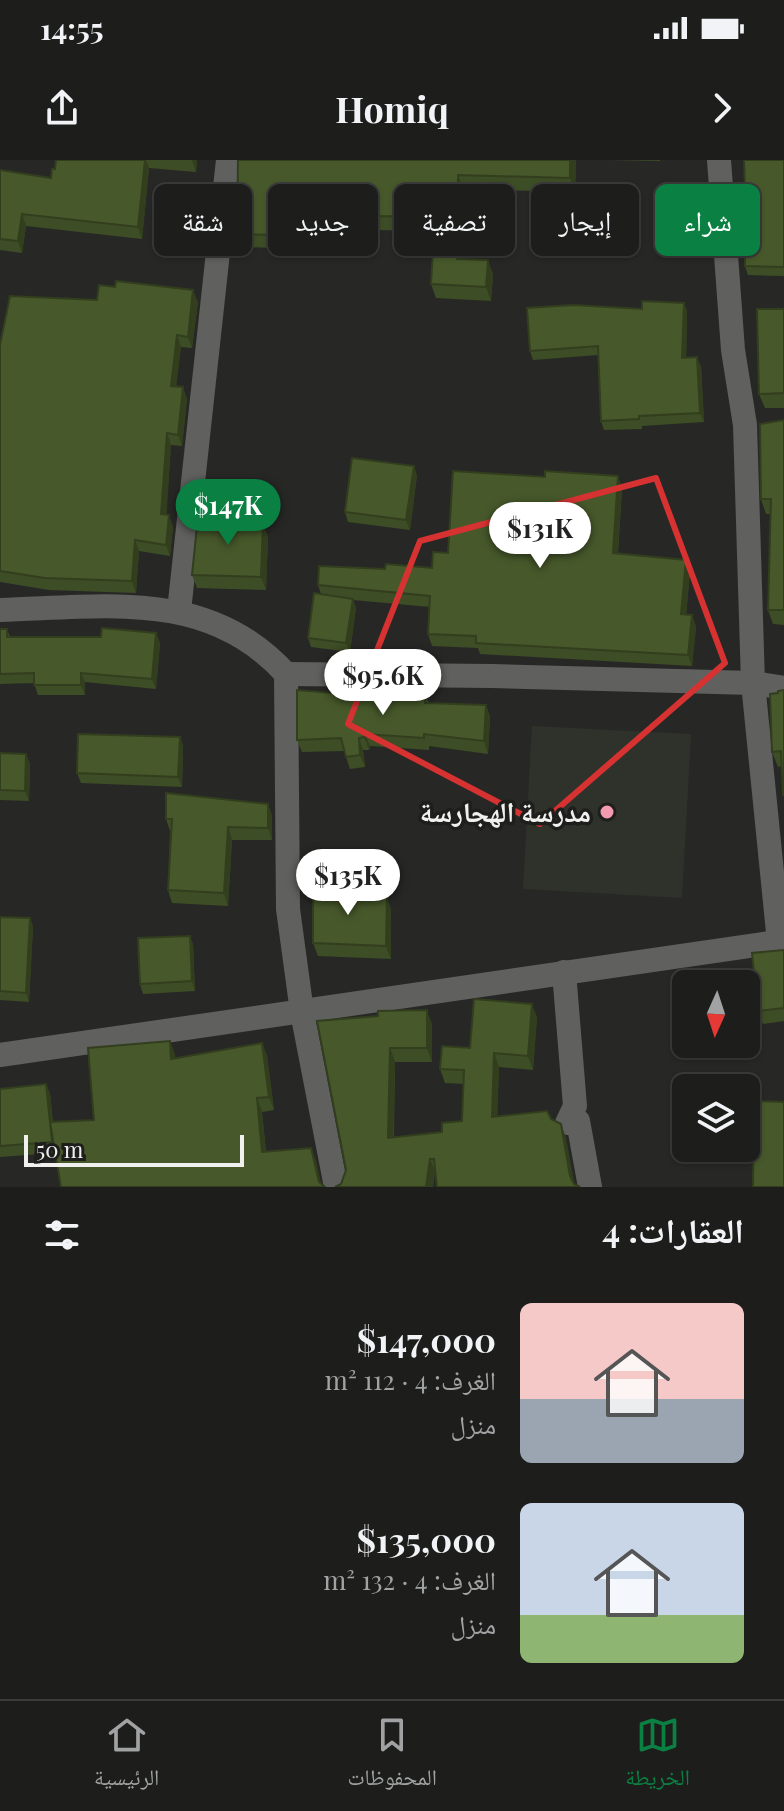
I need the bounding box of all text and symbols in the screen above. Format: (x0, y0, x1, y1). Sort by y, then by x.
text: 14:55 (40, 8, 104, 48)
text: Homiq (335, 84, 449, 132)
icon: share (40, 86, 84, 130)
icon: forward (700, 86, 744, 130)
chip: شقة (154, 184, 252, 256)
chip: جديد (268, 184, 378, 256)
chip: تصفية (394, 184, 515, 256)
chip: إيجار (531, 184, 639, 256)
chip: شراء (655, 184, 760, 256)
pin: $147K (172, 479, 284, 547)
text: $147K (194, 487, 262, 522)
pin: $131K (484, 502, 596, 570)
text: $131K (507, 510, 573, 545)
pin: $95.6K (318, 649, 448, 717)
text: $95.6K (342, 657, 424, 692)
place label: مدرسة الهجارسة (420, 792, 591, 829)
marker: مدرسة الهجارسة (598, 803, 616, 821)
pin: $135K (292, 849, 404, 917)
text: $135K (314, 857, 382, 892)
north arrow (672, 970, 760, 1058)
map controls (672, 970, 760, 1162)
button: layers (672, 1074, 760, 1162)
scale bar (24, 1131, 244, 1167)
text: 50 m (36, 1134, 83, 1164)
text: العقارات: 4 (602, 1206, 744, 1252)
icon: filters (40, 1213, 84, 1257)
text: $147,000 (357, 1316, 496, 1362)
icon: home (584, 1335, 680, 1431)
text: الغرف: 4 · 112 m² (325, 1362, 496, 1397)
text: منزل (451, 1406, 496, 1441)
text: $135,000 (356, 1516, 496, 1562)
icon: home (584, 1535, 680, 1631)
text: الغرف: 4 · 132 m² (323, 1562, 496, 1597)
text: منزل (451, 1606, 496, 1641)
tab: الرئيسية (94, 1713, 159, 1799)
tab: المحفوظات (347, 1713, 437, 1799)
tab: الخريطة (625, 1713, 690, 1799)

